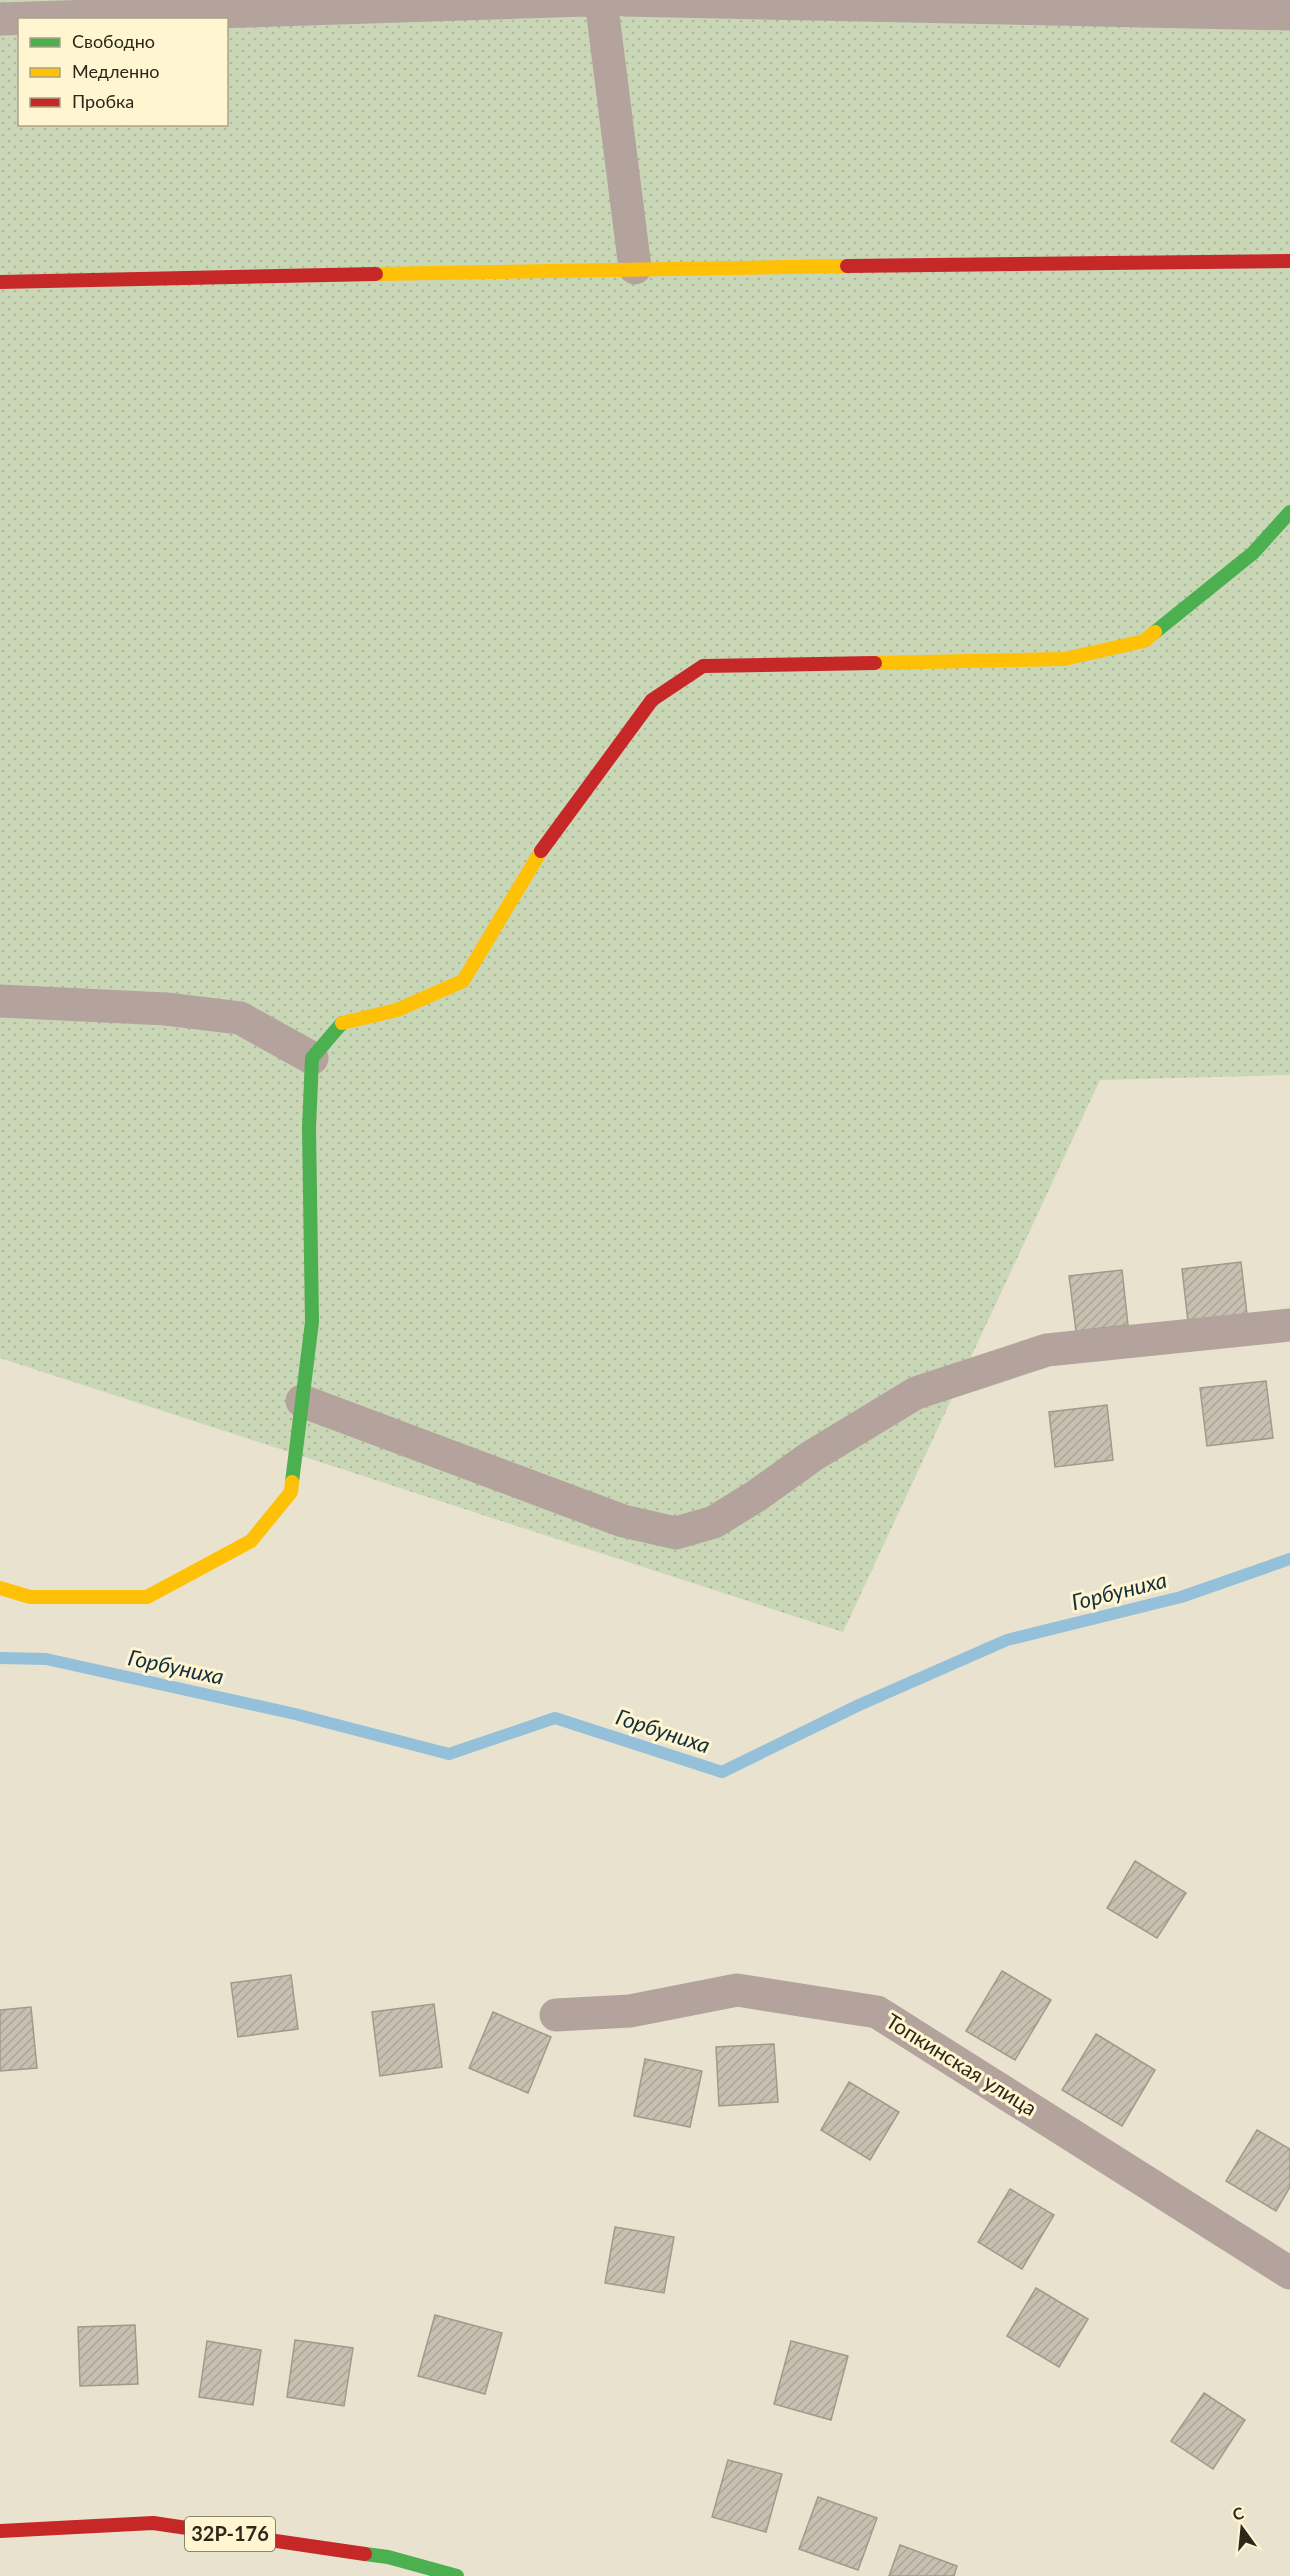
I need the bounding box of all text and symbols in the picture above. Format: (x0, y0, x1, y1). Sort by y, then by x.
legend (18, 18, 228, 126)
text: Свободно (72, 30, 155, 52)
text: Медленно (72, 60, 160, 82)
text: Пробка (72, 90, 134, 112)
water label: Горбуниха (1068, 1566, 1169, 1615)
water label: Горбуниха (126, 1643, 226, 1690)
water label: Горбуниха (613, 1703, 714, 1758)
street label: Топкинская улица (882, 2007, 1042, 2120)
north arrow (1212, 2498, 1272, 2558)
text: С (1230, 2502, 1246, 2524)
road number: 32Р-176 (185, 2517, 275, 2551)

